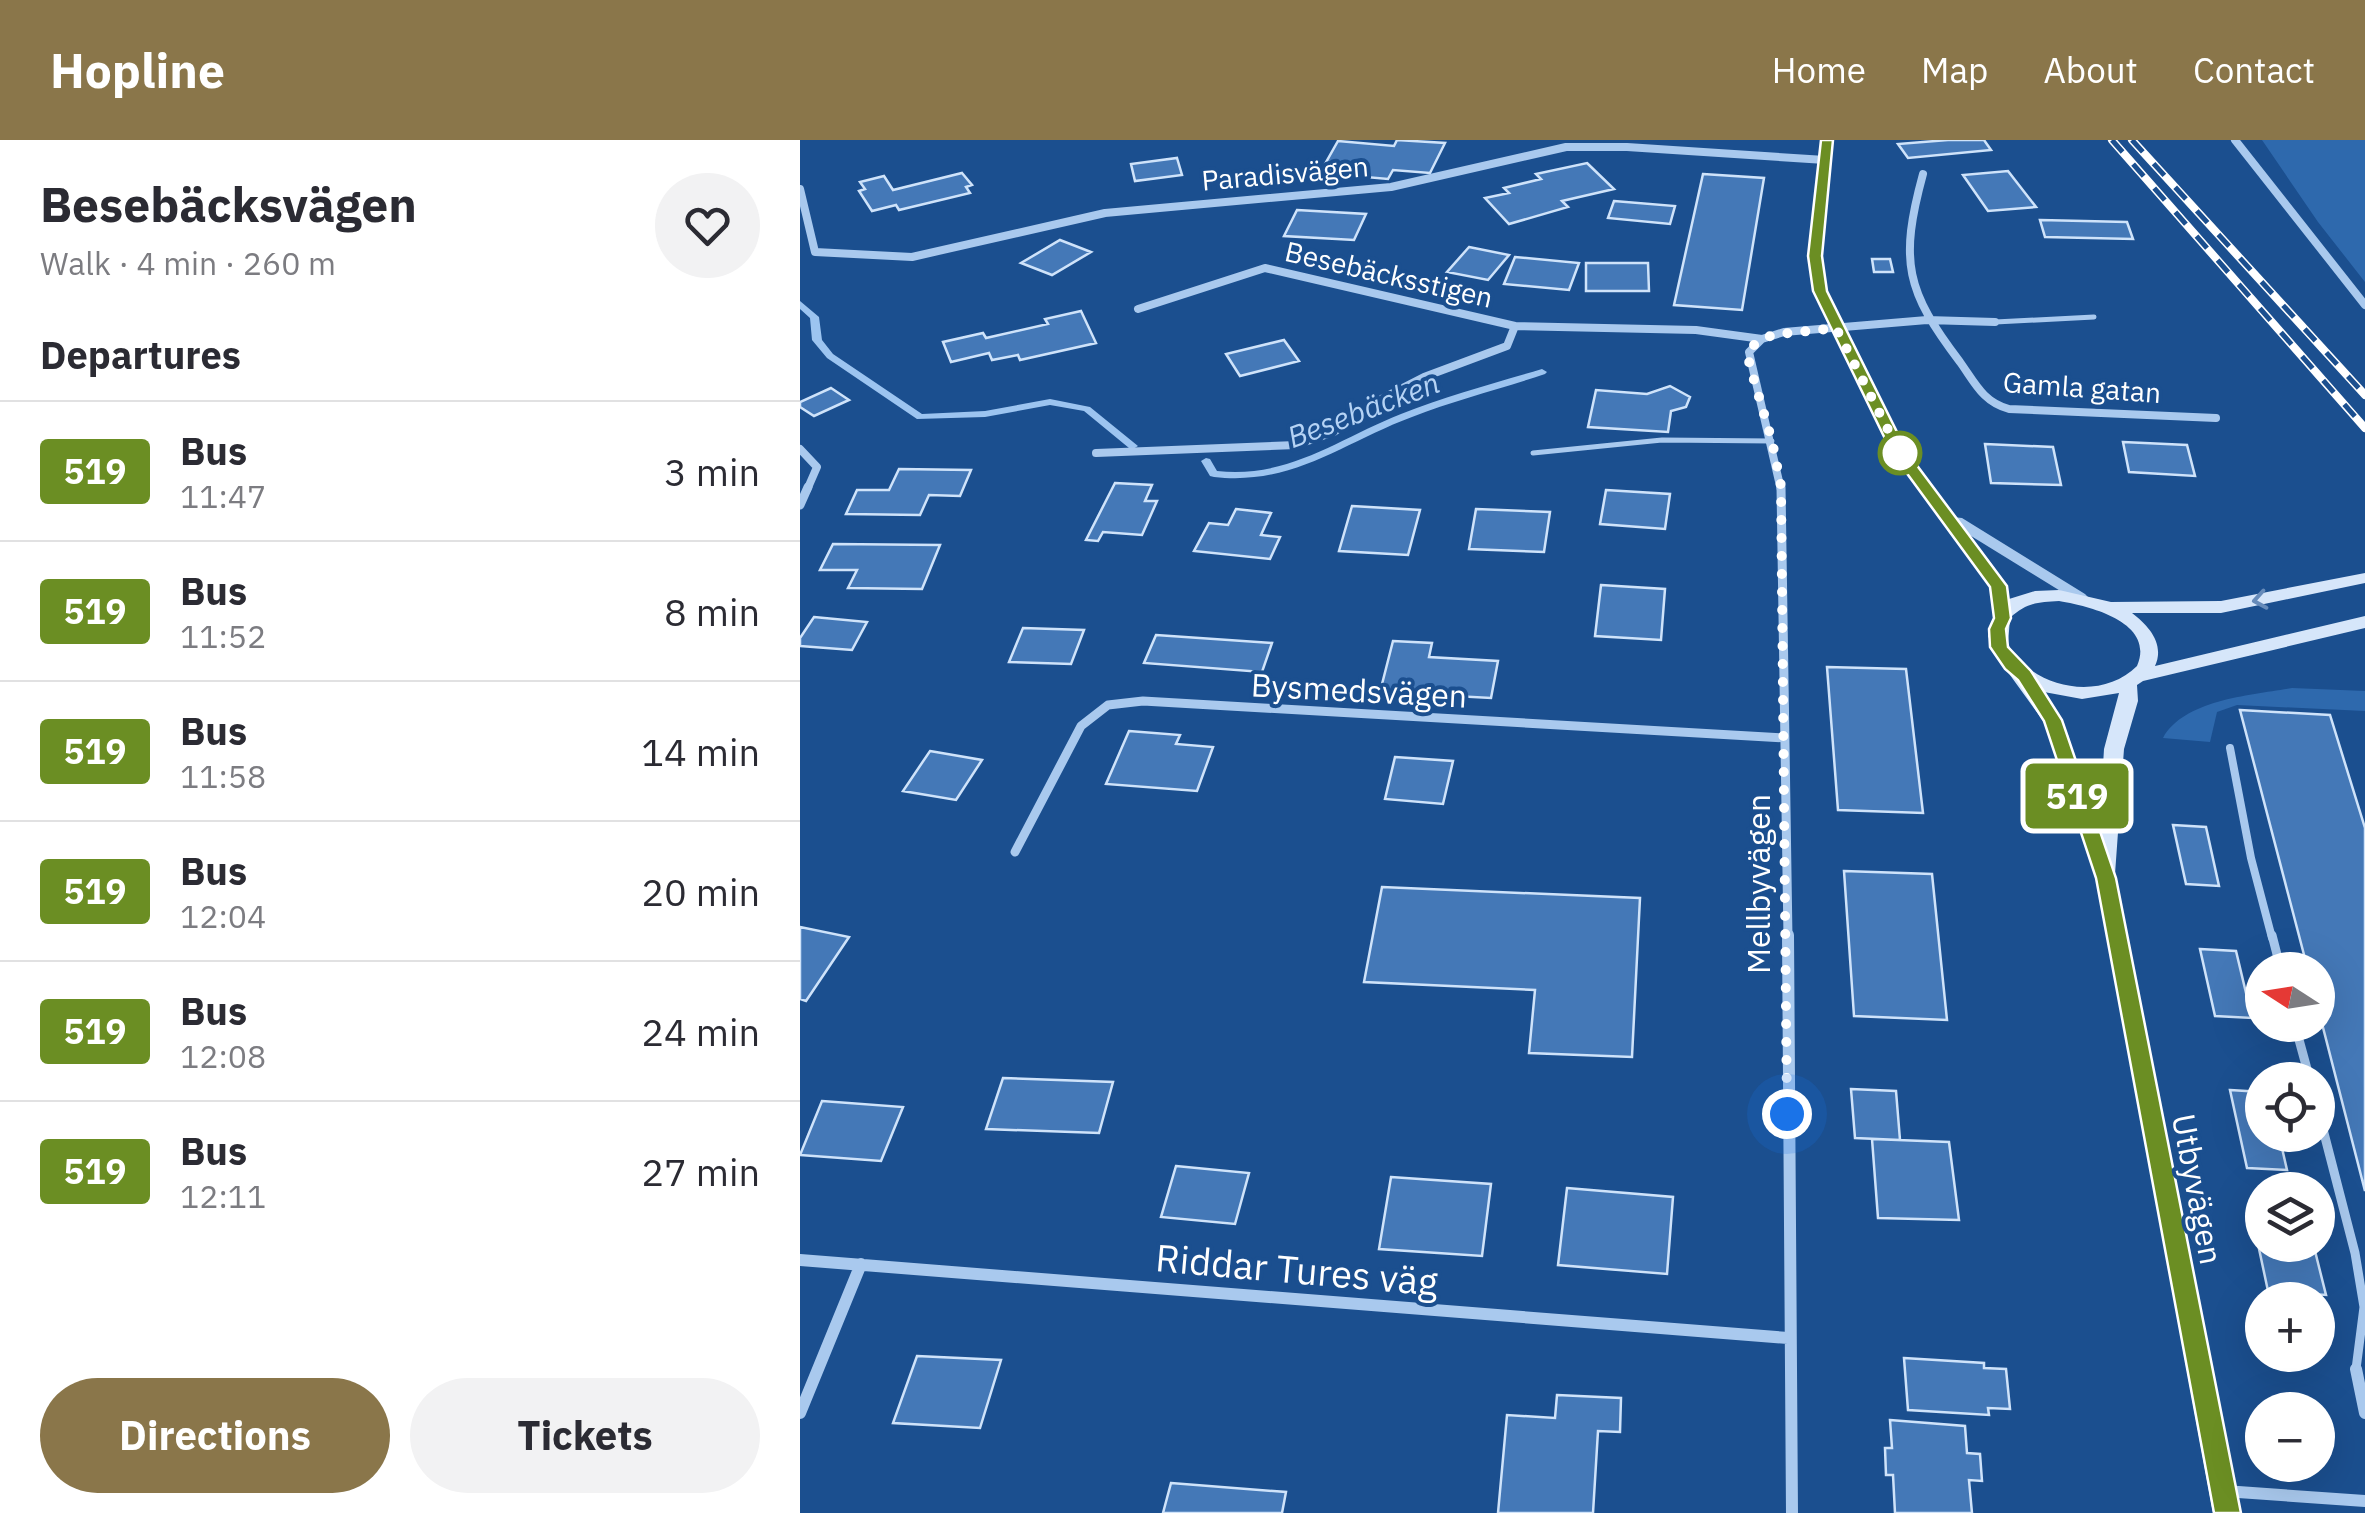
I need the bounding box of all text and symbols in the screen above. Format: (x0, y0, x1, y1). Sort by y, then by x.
text: Hopline (50, 39, 225, 101)
text: Home (1772, 47, 1866, 93)
text: Map (1921, 47, 1988, 93)
text: About (2043, 47, 2138, 93)
text: Contact (2193, 47, 2315, 93)
street label: Paradisvägen (1200, 147, 1370, 199)
text: Besebäcksvägen (40, 173, 417, 235)
button: heart (655, 173, 760, 278)
street label: Besebäcksstigen (1282, 232, 1496, 316)
text: Walk · 4 min · 260 m (40, 242, 336, 284)
text: Departures (40, 330, 241, 379)
water label: Besebäcken (1281, 362, 1445, 456)
street label: Gamla gatan (2002, 363, 2162, 411)
text: Bus (180, 426, 247, 475)
unlabelled marker (1879, 432, 1921, 474)
text: 3 min (664, 447, 760, 496)
text: 519 (63, 448, 127, 494)
text: 11:47 (180, 475, 266, 517)
text: Bus (180, 566, 247, 615)
text: 8 min (664, 587, 760, 636)
text: 519 (63, 588, 127, 634)
one-way arrow (2252, 589, 2269, 610)
text: 11:52 (180, 615, 266, 657)
street label: Bysmedsvägen (1250, 663, 1468, 717)
text: Bus (180, 706, 247, 755)
text: 14 min (641, 727, 760, 776)
text: 519 (63, 728, 127, 774)
text: 11:58 (180, 755, 266, 797)
line badge: 519 (2020, 764, 2134, 828)
text: 519 (2045, 773, 2109, 819)
street label: Mellbyvägen (1737, 794, 1779, 974)
text: Bus (180, 846, 247, 895)
text: 20 min (641, 867, 760, 916)
text: 519 (63, 868, 127, 914)
text: 12:04 (180, 895, 266, 937)
north arrow (2245, 952, 2335, 1042)
map controls (2245, 952, 2335, 1482)
text: Bus (180, 986, 247, 1035)
text: 24 min (641, 1007, 760, 1056)
text: 519 (63, 1008, 127, 1054)
text: 12:08 (180, 1035, 266, 1077)
button: locate (2245, 1062, 2335, 1152)
your location (1762, 1089, 1812, 1139)
street label: Utbyvägen (2163, 1110, 2233, 1268)
text: Bus (180, 1126, 247, 1175)
text: 27 min (641, 1147, 760, 1196)
text: 519 (63, 1148, 127, 1194)
button: layers (2245, 1172, 2335, 1262)
text: 12:11 (180, 1175, 266, 1217)
street label: Riddar Tures väg (1154, 1232, 1440, 1306)
button: + (2245, 1282, 2335, 1372)
button: Directions (40, 1378, 390, 1493)
button: Tickets (410, 1378, 760, 1493)
button: − (2245, 1392, 2335, 1482)

